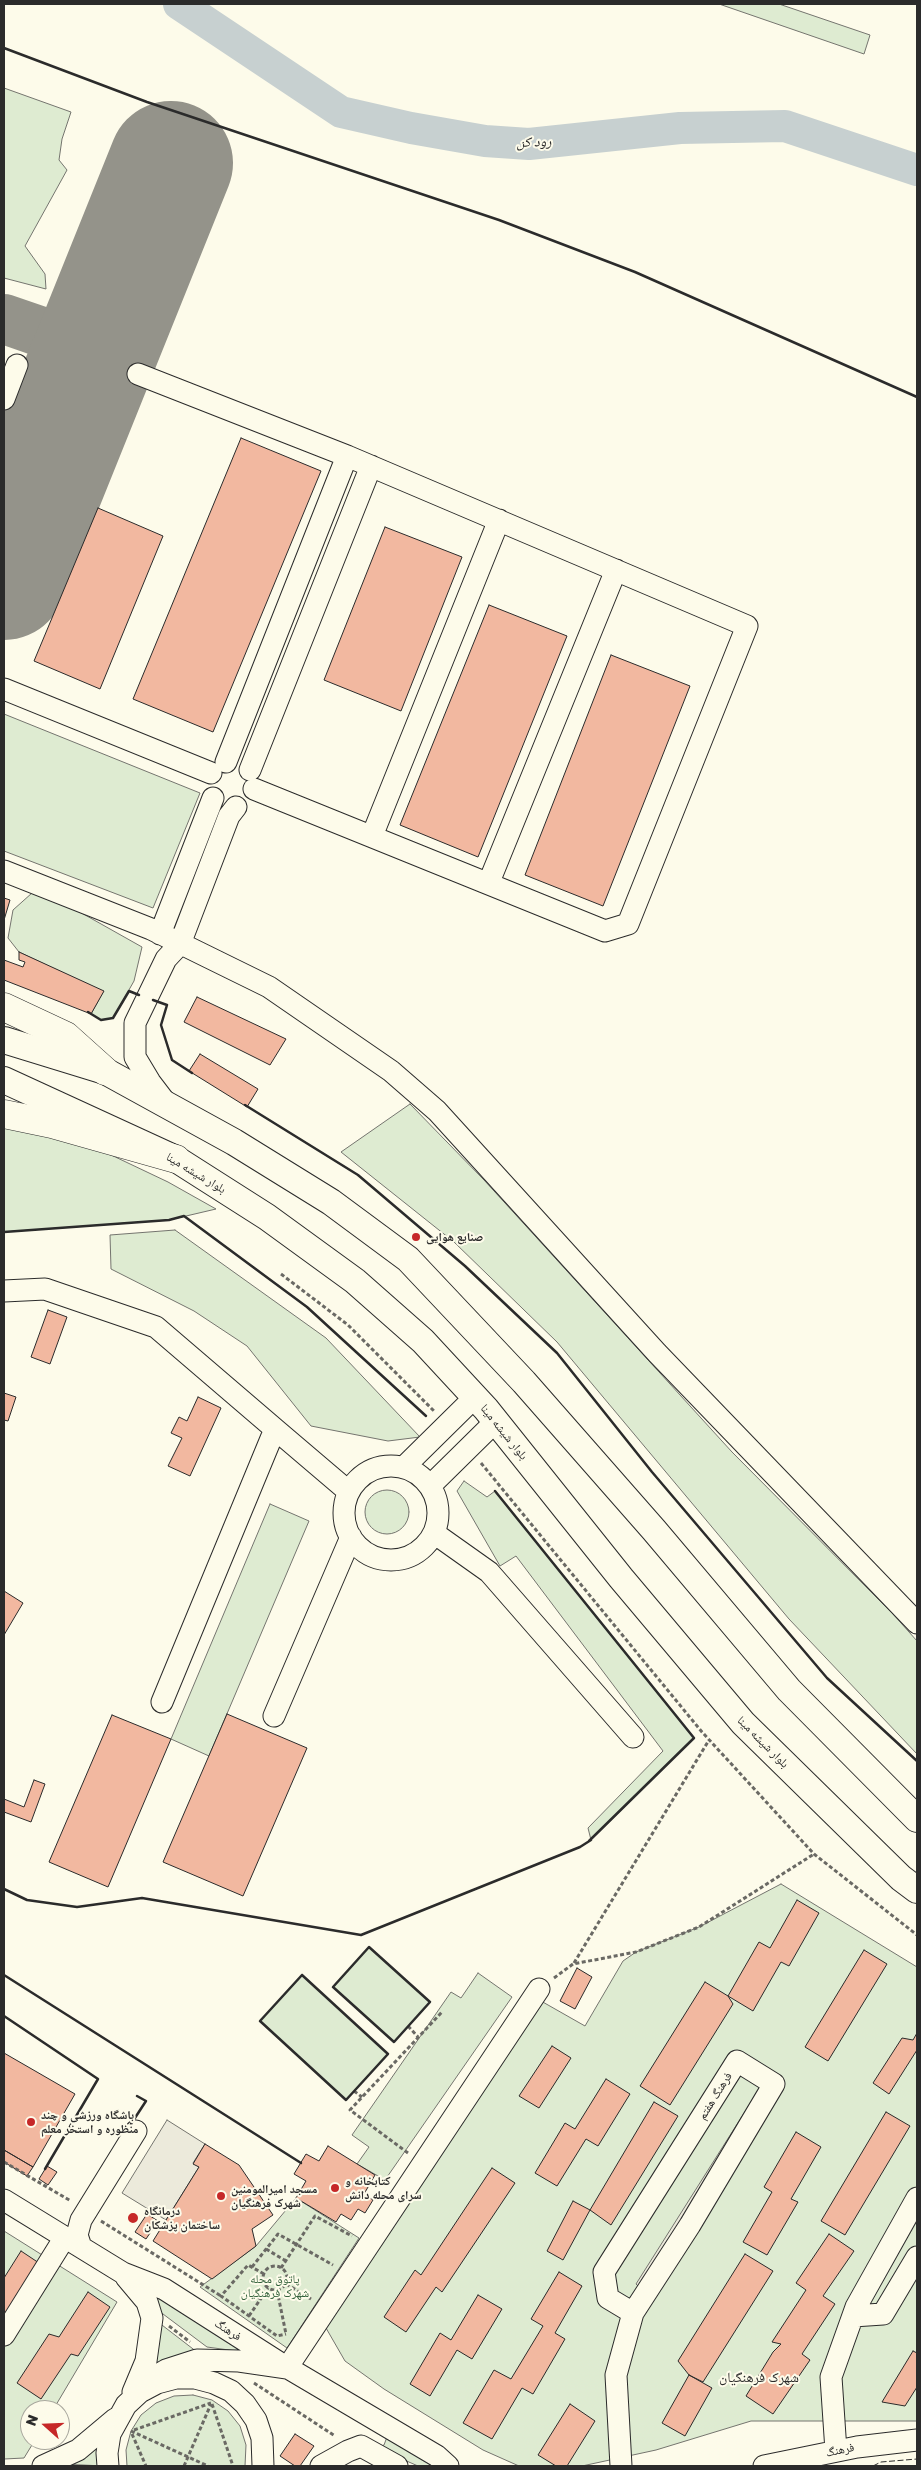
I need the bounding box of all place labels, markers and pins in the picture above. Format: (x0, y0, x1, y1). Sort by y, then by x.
place label: صنایع هوایی (426, 1230, 483, 1244)
marker: صنایع هوایی (410, 1231, 422, 1243)
place label: باشگاه ورزشی و چند منظوره و استخر معلم (41, 2108, 138, 2136)
marker: باشگاه ورزشی و چند منظوره و استخر معلم (25, 2116, 37, 2128)
place label: کتابخانه و سرای محله دانش (345, 2174, 422, 2202)
place label: مسجد امیرالمومنین شهرک فرهنگیان (231, 2182, 317, 2210)
marker: کتابخانه و سرای محله دانش (329, 2182, 341, 2194)
marker: مسجد امیرالمومنین شهرک فرهنگیان (215, 2190, 227, 2202)
place label: درمانگاه ساختمان پزشکان (144, 2204, 220, 2232)
marker: درمانگاه ساختمان پزشکان (126, 2211, 140, 2225)

